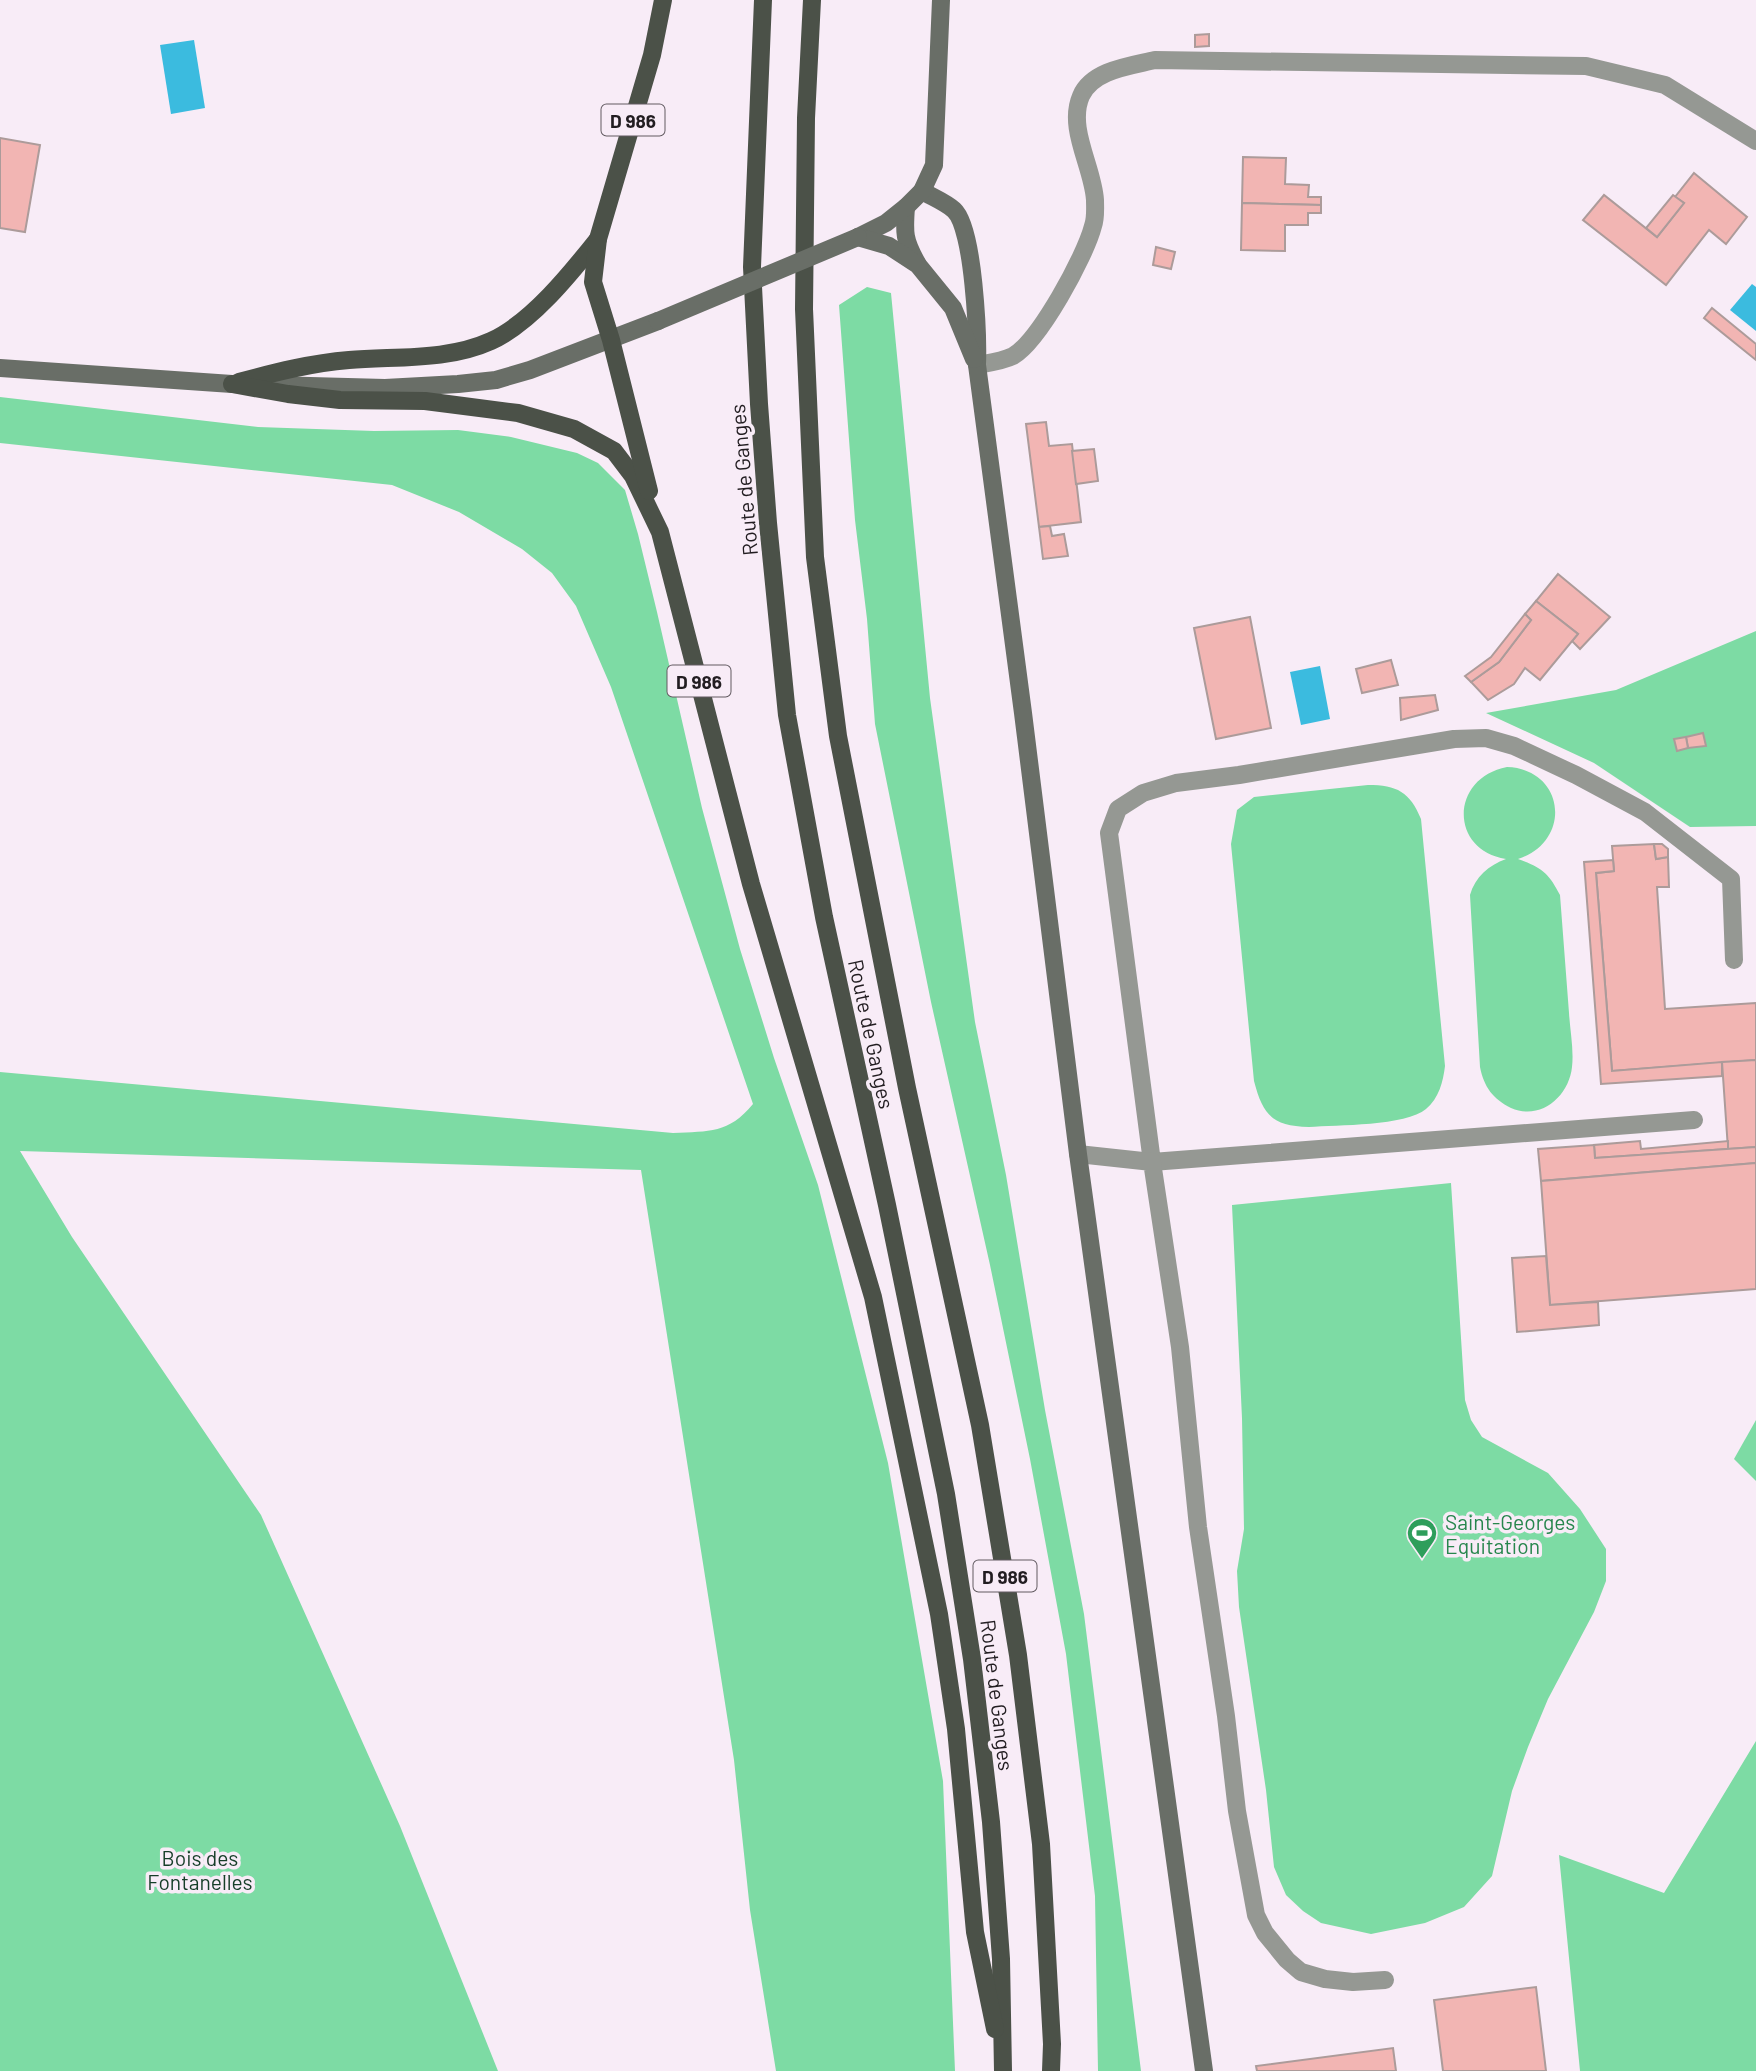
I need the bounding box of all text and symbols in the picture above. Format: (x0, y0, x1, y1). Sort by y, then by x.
road number: D 986 (602, 104, 664, 136)
street label: Route de Ganges (724, 403, 762, 557)
road number: D 986 (668, 666, 730, 696)
street label: Route de Ganges (844, 957, 900, 1111)
place label: Saint-Georges Equitation (1445, 1509, 1575, 1558)
sports icon: Saint-Georges Equitation (1405, 1516, 1439, 1560)
road number: D 986 (974, 1560, 1036, 1592)
street label: Route de Ganges (976, 1618, 1020, 1772)
park label: Bois des Fontanelles (147, 1845, 253, 1894)

